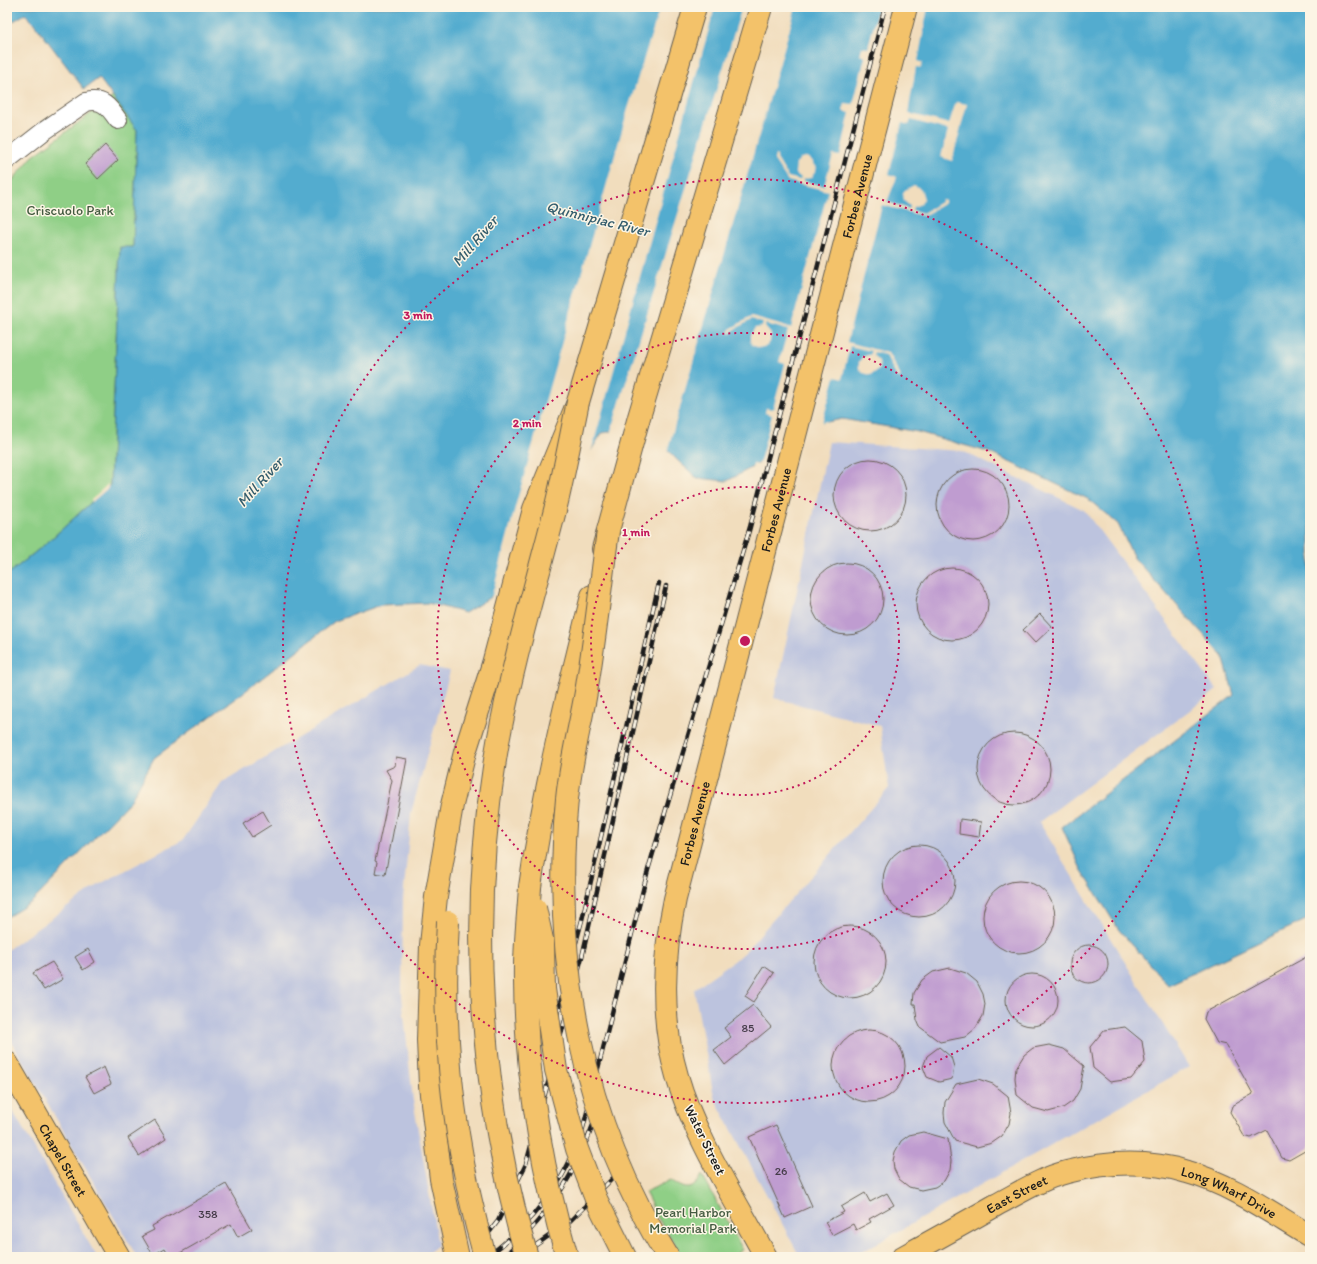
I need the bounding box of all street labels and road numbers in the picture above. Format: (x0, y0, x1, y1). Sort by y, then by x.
street label: Forbes Avenue (838, 152, 876, 240)
street label: Forbes Avenue (757, 465, 795, 554)
street label: Forbes Avenue (675, 779, 714, 868)
street label: Water Street (681, 1102, 729, 1178)
street label: Chapel Street (35, 1120, 91, 1200)
street label: Long Wharf Drive (1179, 1162, 1280, 1222)
street label: East Street (983, 1171, 1050, 1217)

